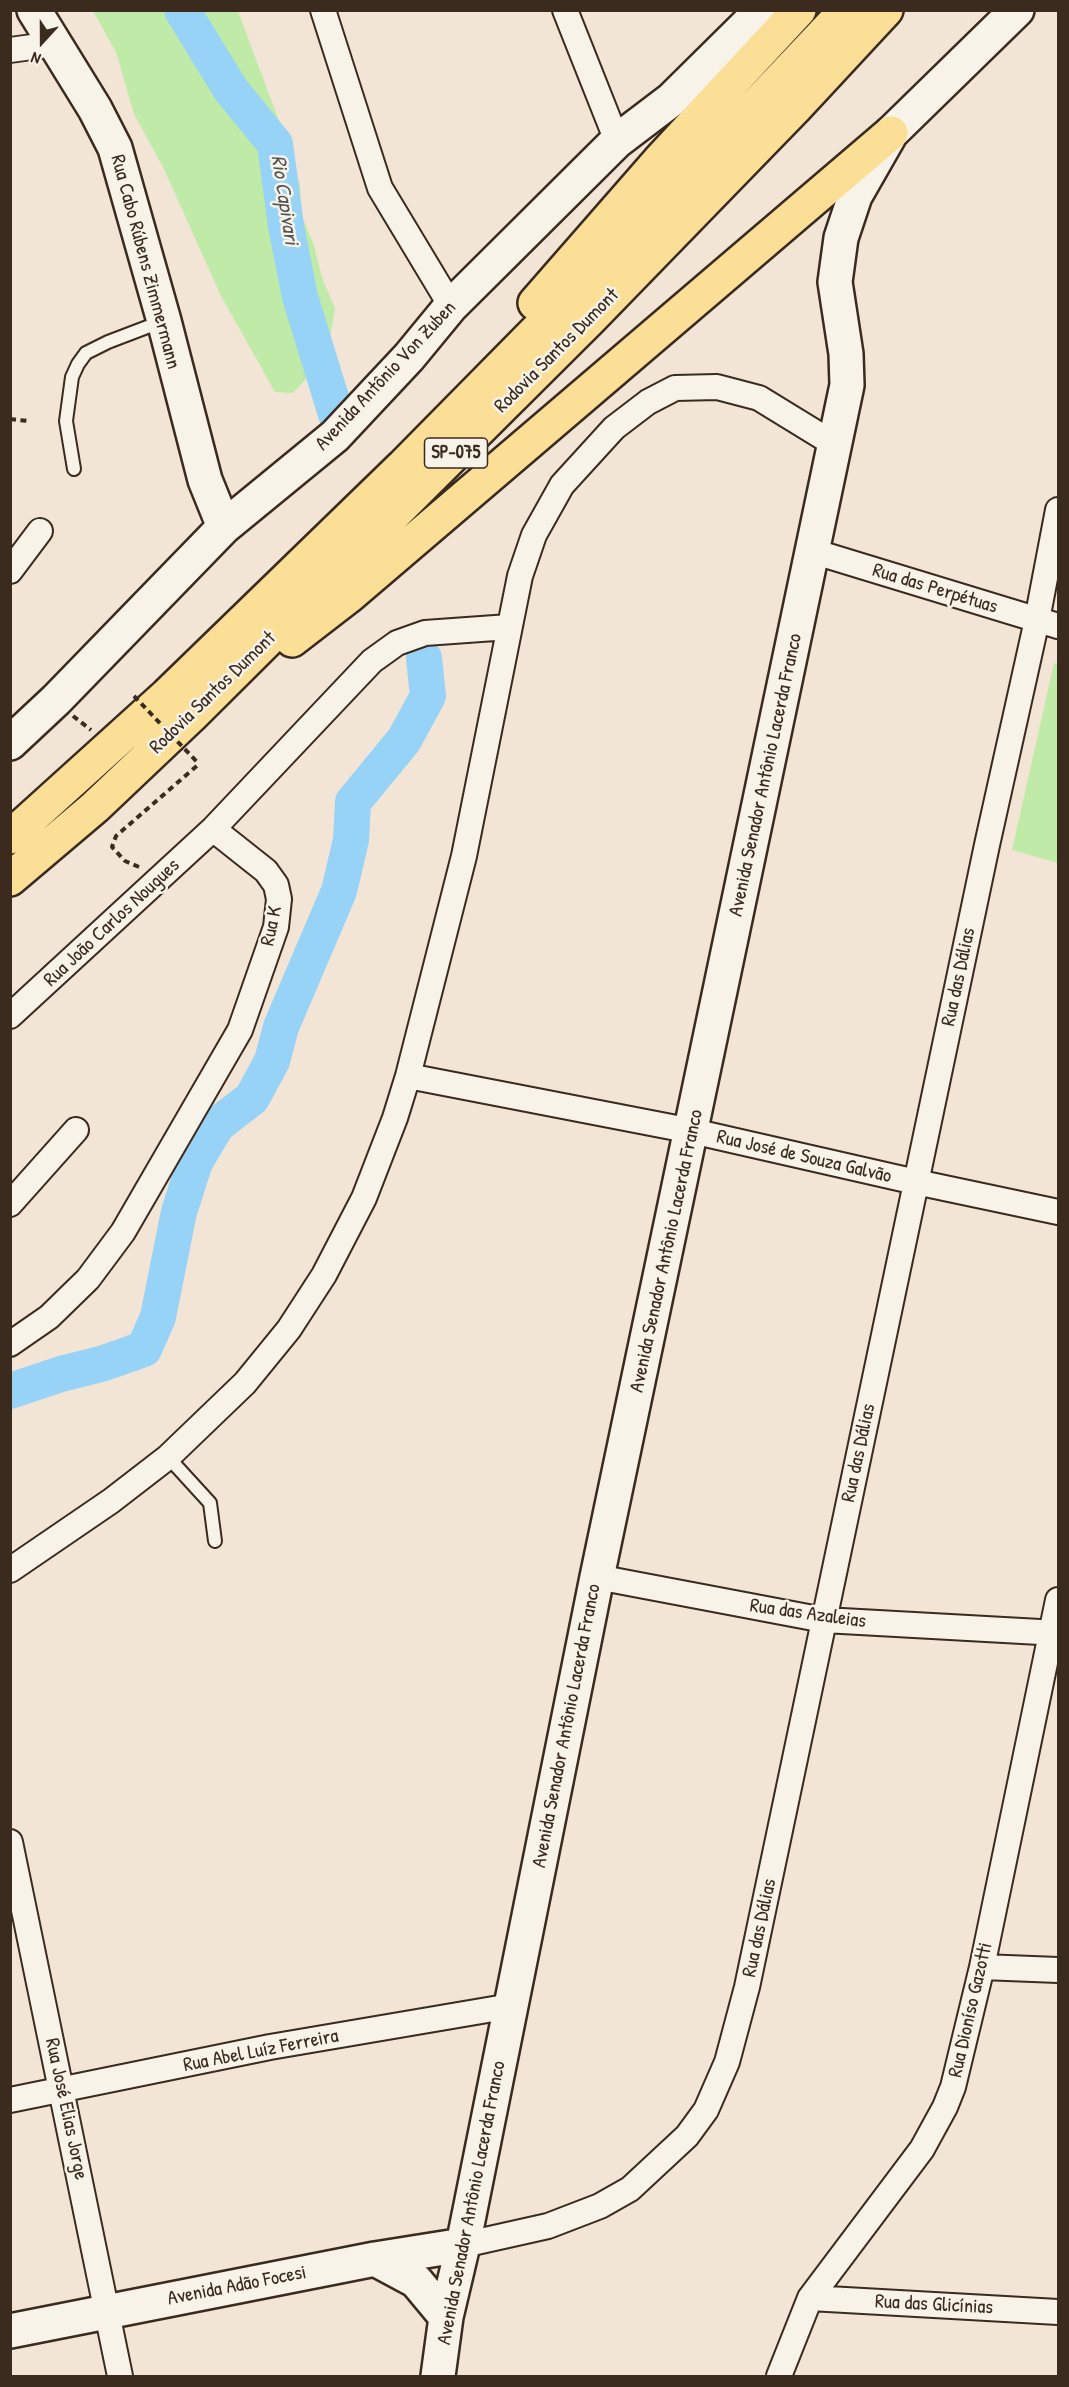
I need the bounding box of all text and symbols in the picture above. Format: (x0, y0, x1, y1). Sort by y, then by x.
north arrow (12, 12, 72, 72)
text: N (28, 47, 43, 71)
street label: Rua Cabo Rúbens Zimmermann (105, 152, 185, 372)
water label: Rio Capivari (264, 153, 304, 247)
street label: Rodovia Santos Dumont (490, 284, 624, 418)
street label: Avenida Antônio Von Zuben (310, 296, 462, 456)
road number: SP-075 (424, 438, 488, 468)
street label: Rua das Perpétuas (869, 559, 1001, 619)
street label: Rodovia Santos Dumont (145, 627, 281, 759)
street label: Avenida Senador Antônio Lacerda Franco (724, 631, 808, 919)
street label: Rua João Carlos Nougues (39, 854, 185, 992)
street label: Rua K (256, 904, 288, 948)
street label: Rua das Dálias (937, 926, 981, 1028)
street label: Avenida Senador Antônio Lacerda Franco (625, 1107, 709, 1395)
street label: Rua José de Souza Galvão (714, 1125, 894, 1189)
street label: Rua das Dálias (837, 1402, 881, 1504)
street label: Avenida Senador Antônio Lacerda Franco (528, 1582, 606, 1870)
street label: Rua das Azaleias (748, 1594, 868, 1634)
street label: Rua das Dálias (738, 1877, 782, 1979)
street label: Rua Dioníso Gazotti (944, 1940, 998, 2080)
street label: Rua Abel Luíz Ferreira (181, 2024, 341, 2078)
street label: Rua José Elias Jorge (39, 2036, 93, 2182)
street label: Avenida Senador Antônio Lacerda Franco (433, 2059, 511, 2347)
street label: Avenida Adão Focesi (166, 2261, 308, 2311)
street label: Rua das Glicínias (874, 2290, 994, 2320)

